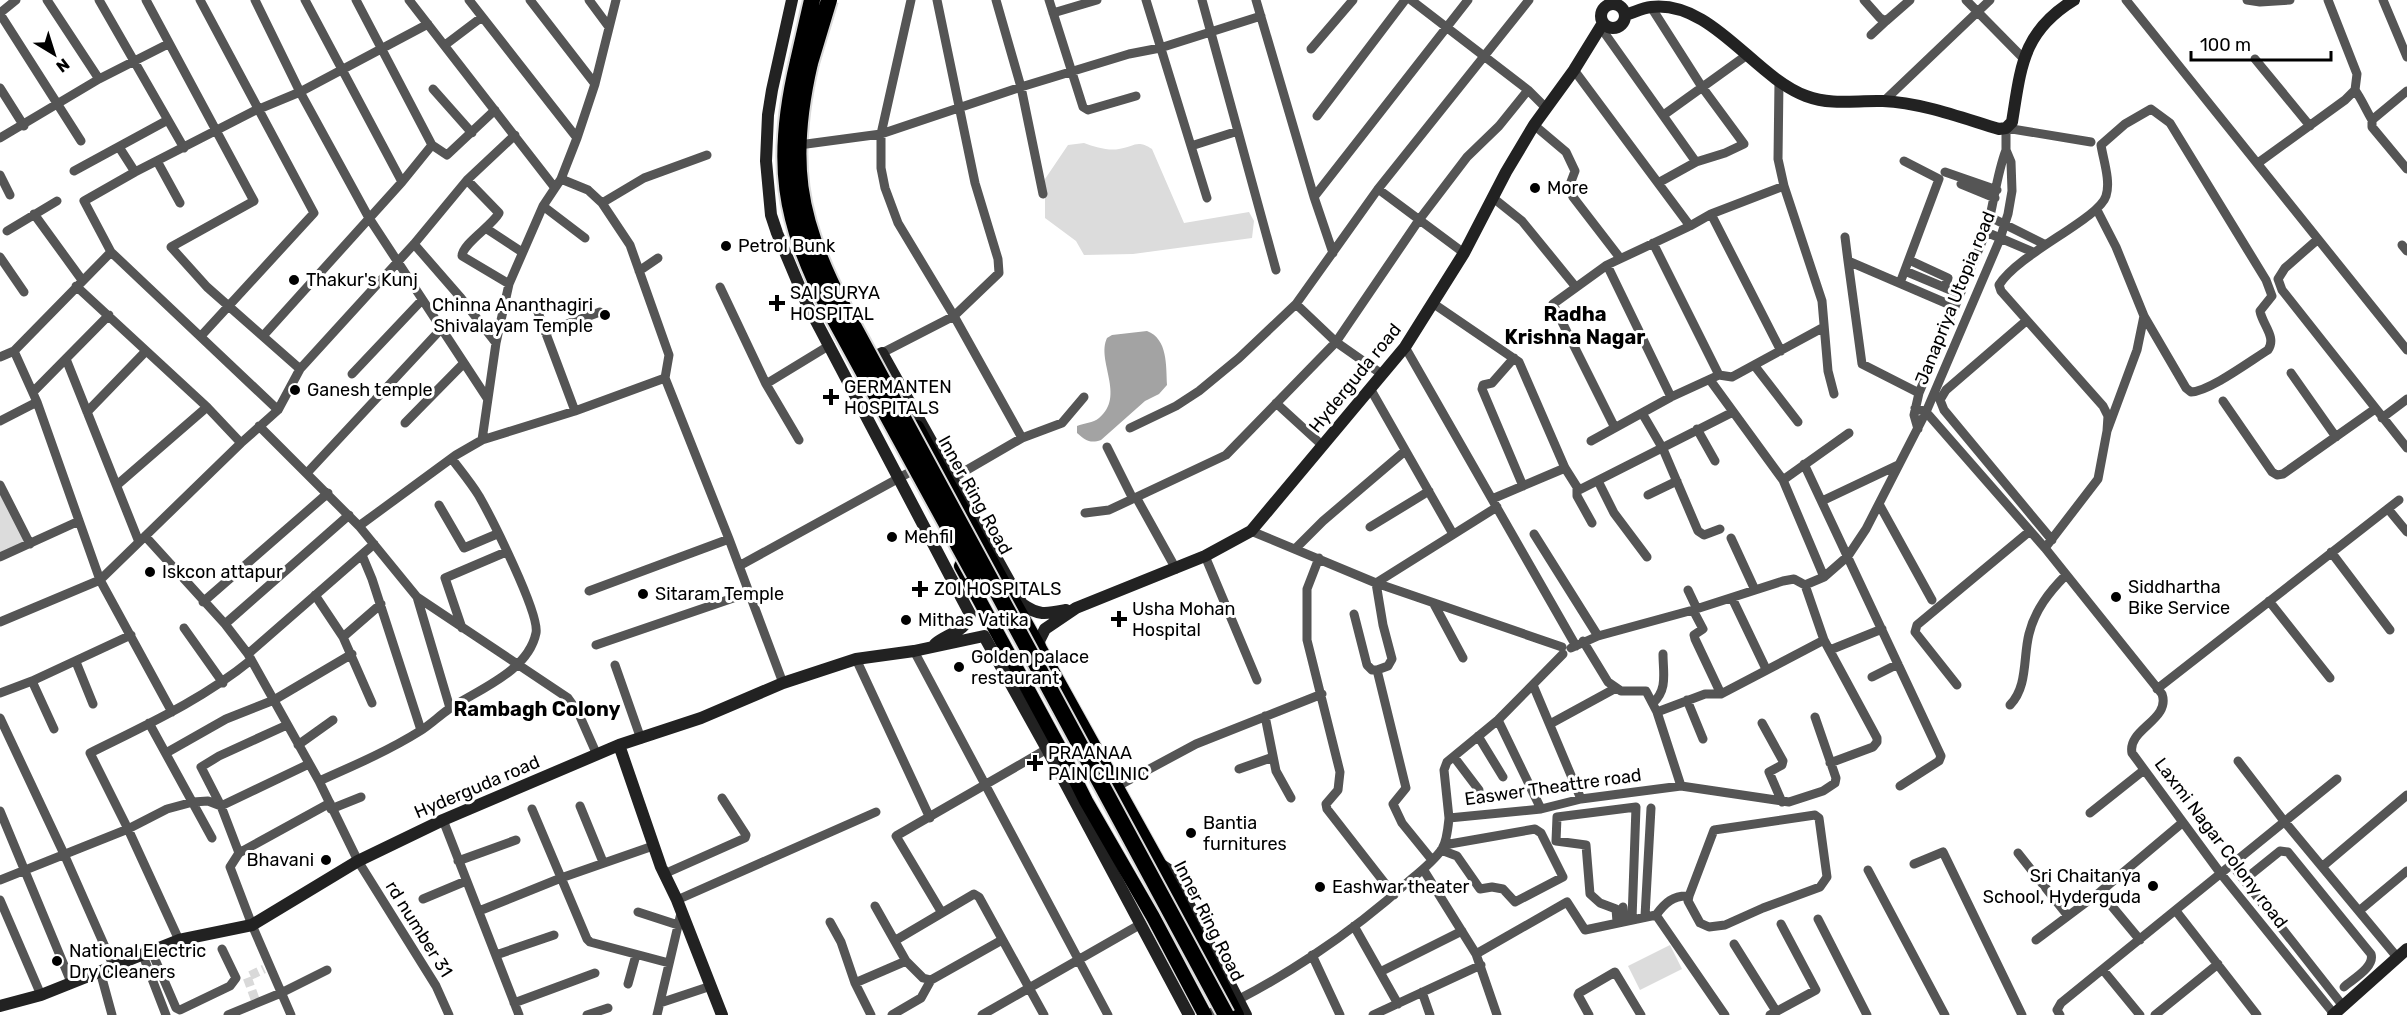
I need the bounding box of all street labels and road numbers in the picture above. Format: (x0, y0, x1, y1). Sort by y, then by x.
street label: Janapriya Utopia road (1910, 208, 2000, 388)
street label: Hyderguda road (1304, 319, 1406, 437)
street label: Inner Ring Road (933, 432, 1017, 558)
street label: Hyderguda road (411, 751, 543, 823)
street label: Laxmi Nagar Colony road (2150, 753, 2292, 933)
street label: Easwer Theattre road (1463, 764, 1643, 810)
street label: Inner Ring Road (1169, 857, 1249, 985)
street label: rd number 31 (381, 877, 457, 981)

